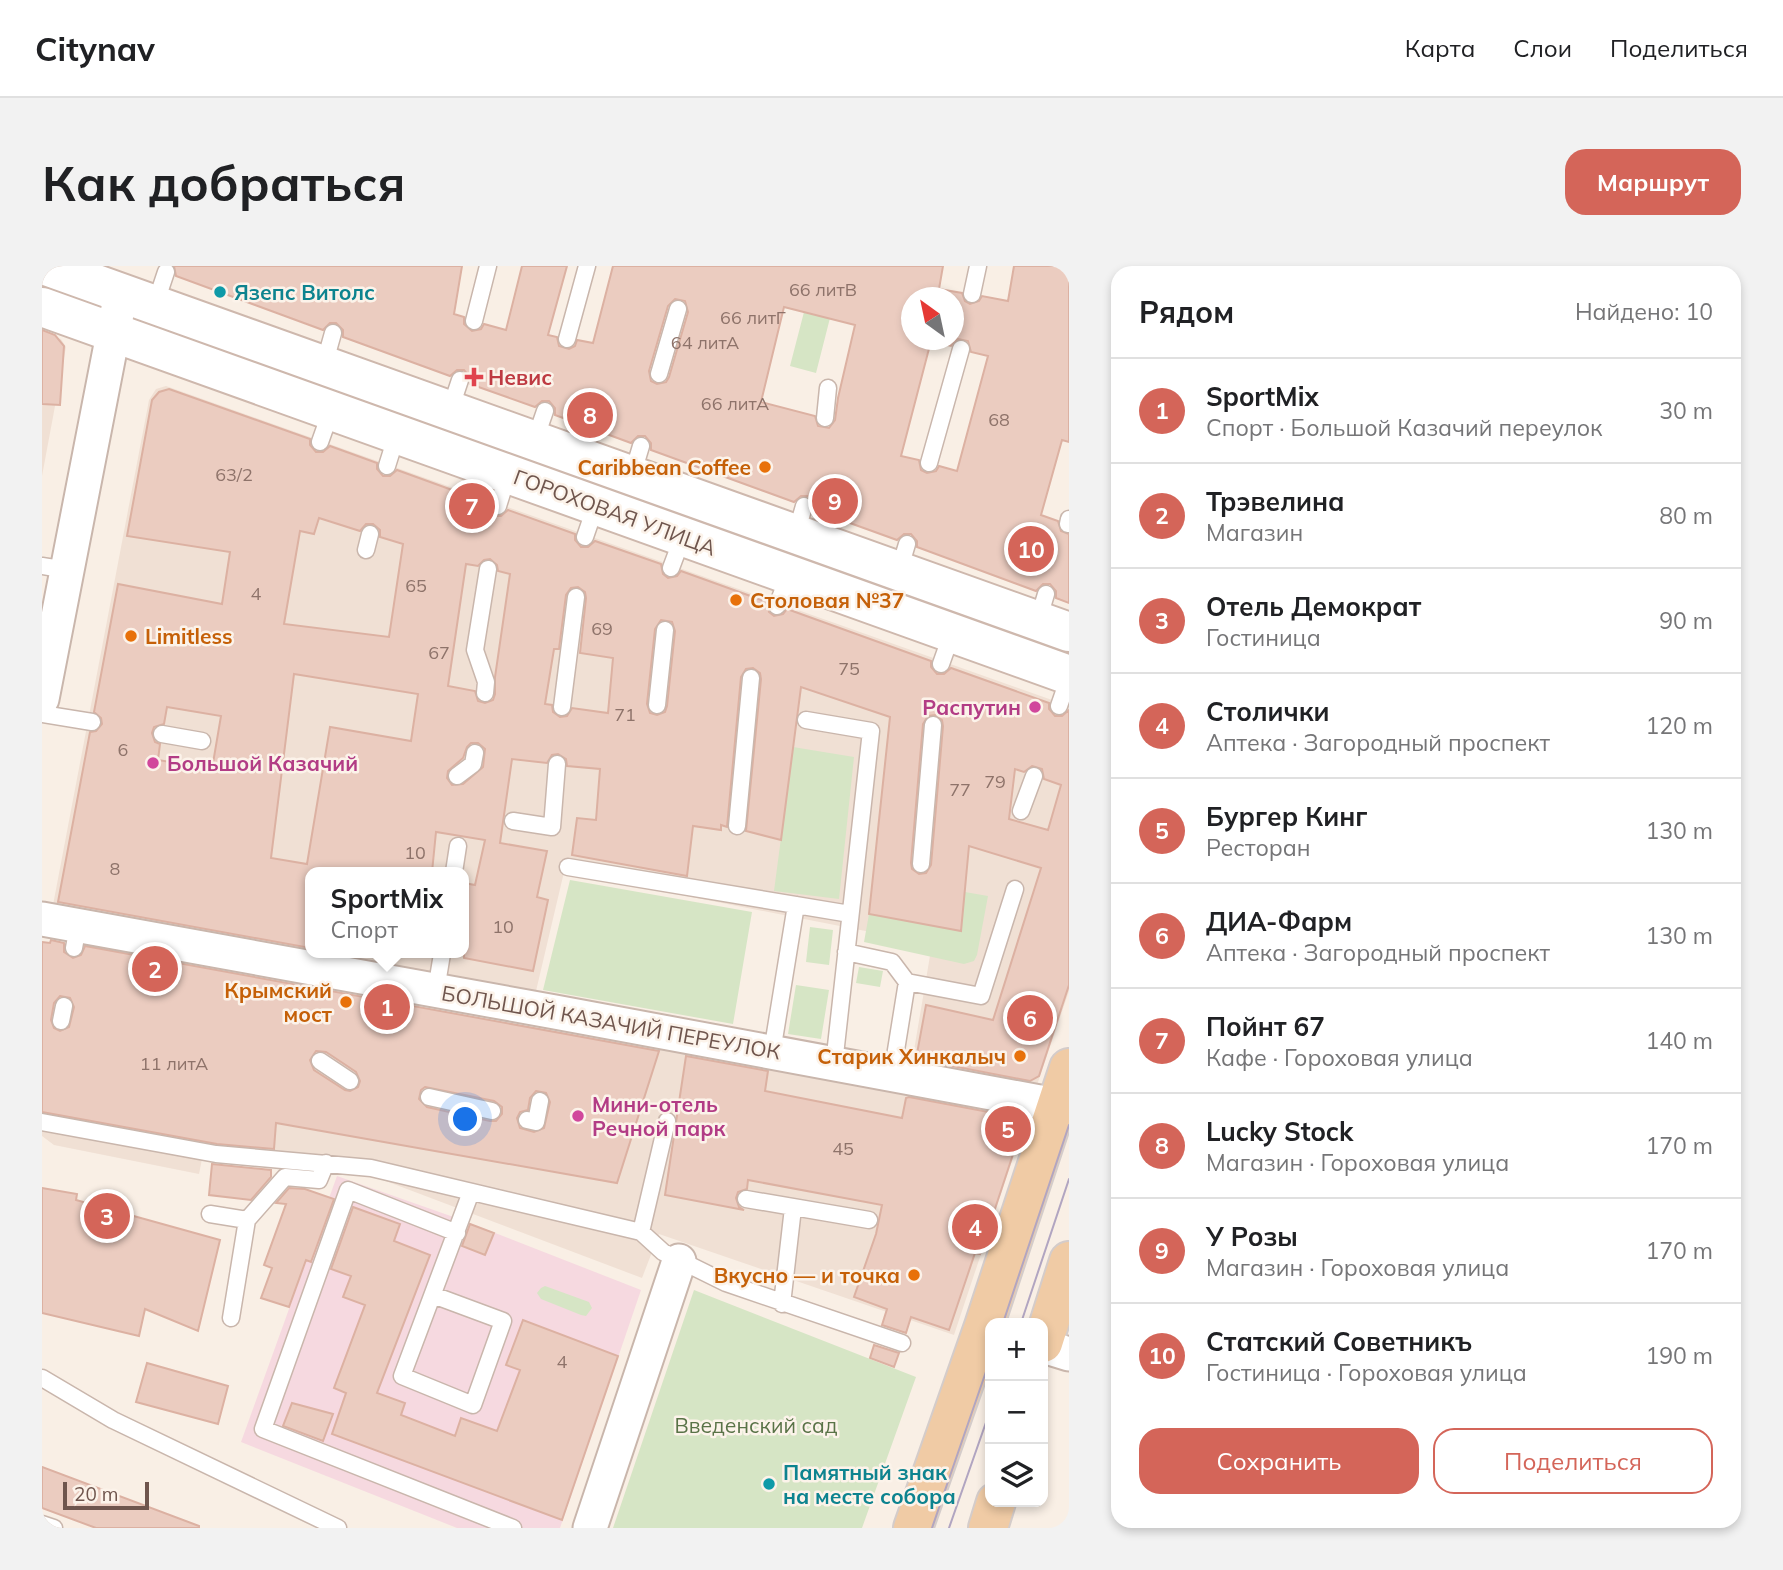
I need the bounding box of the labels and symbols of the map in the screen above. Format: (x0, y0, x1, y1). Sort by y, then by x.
house number: 66 литВ (789, 278, 857, 301)
place label: Язепс Витолс (234, 279, 375, 305)
marker: Язепс Витолс (212, 284, 228, 300)
north arrow (901, 287, 964, 350)
house number: 66 литГ (720, 306, 786, 329)
house number: 64 литА (671, 331, 739, 354)
place label: Невис (488, 364, 552, 390)
marker: Невис (466, 369, 482, 385)
pin: 8 (567, 389, 613, 441)
house number: 66 литА (701, 392, 769, 415)
house number: 68 (988, 408, 1010, 431)
place label: Caribbean Coffee (578, 454, 751, 480)
marker: Caribbean Coffee (757, 459, 773, 475)
house number: 63/2 (215, 463, 253, 486)
street label: ГОРОХОВАЯ УЛИЦА (510, 463, 720, 561)
pin: 9 (812, 475, 858, 527)
pin: 7 (449, 480, 495, 532)
pin: 10 (1008, 523, 1054, 575)
house number: 65 (405, 574, 427, 597)
house number: 4 (251, 582, 262, 605)
place label: Столовая №37 (750, 587, 904, 613)
marker: Столовая №37 (728, 592, 744, 608)
house number: 69 (591, 617, 613, 640)
place label: Limitless (145, 623, 233, 649)
marker: Limitless (123, 628, 139, 644)
house number: 67 (428, 641, 450, 664)
house number: 75 (838, 657, 860, 680)
place label: Распутин (922, 694, 1021, 720)
marker: Распутин (1027, 699, 1043, 715)
house number: 71 (614, 703, 636, 726)
house number: 6 (118, 738, 128, 761)
place label: Большой Казачий (167, 750, 358, 776)
marker: Большой Казачий (145, 755, 161, 771)
house number: 79 (984, 770, 1006, 793)
house number: 77 (949, 778, 971, 801)
house number: 10 (404, 841, 426, 864)
house number: 8 (110, 857, 120, 880)
house number: 10 (492, 915, 514, 938)
pin: 2 (132, 943, 178, 995)
place label: Крымский мост (224, 977, 333, 1027)
street label: БОЛЬШОЙ КАЗАЧИЙ ПЕРЕУЛОК (440, 979, 783, 1065)
pin: 1 (364, 981, 410, 1033)
pin: 6 (1007, 992, 1053, 1044)
marker: Крымский мост (338, 994, 354, 1010)
place label: Старик Хинкалыч (817, 1043, 1006, 1069)
marker: Старик Хинкалыч (1012, 1048, 1028, 1064)
house number: 11 литА (140, 1052, 208, 1075)
place label: Мини-отель Речной парк (592, 1091, 727, 1141)
your location (448, 1102, 482, 1136)
pin: 5 (985, 1103, 1031, 1155)
marker: Мини-отель Речной парк (570, 1108, 586, 1124)
house number: 45 (832, 1137, 854, 1160)
pin: 3 (84, 1190, 130, 1242)
pin: 4 (952, 1201, 998, 1253)
place label: Вкусно — и точка (714, 1262, 900, 1288)
marker: Вкусно — и точка (906, 1267, 922, 1283)
house number: 4 (557, 1350, 568, 1373)
park label: Введенский сад (674, 1412, 838, 1438)
place label: Памятный знак на месте собора (783, 1459, 956, 1509)
marker: Памятный знак на месте собора (761, 1476, 777, 1492)
scale bar (63, 1479, 149, 1511)

